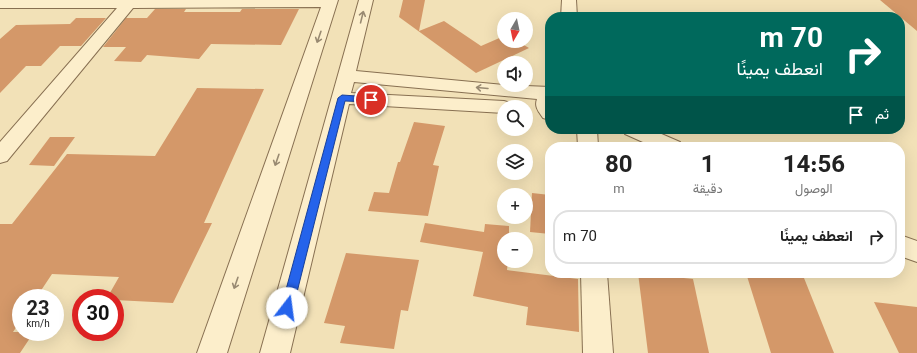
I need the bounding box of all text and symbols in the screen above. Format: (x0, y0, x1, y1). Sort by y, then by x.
one-way arrow (358, 11, 366, 24)
north arrow (497, 12, 533, 48)
map controls (497, 12, 533, 268)
text: 70 m (760, 18, 823, 62)
icon: right (837, 28, 889, 80)
one-way arrow (315, 30, 322, 43)
button: sound (497, 56, 533, 92)
text: انعطف يمينًا (736, 57, 823, 85)
pin (354, 83, 388, 117)
one-way arrow (476, 84, 489, 91)
icon: arrive (360, 89, 382, 111)
button: search (497, 100, 533, 136)
icon: arrive (845, 104, 867, 126)
text: ثم (875, 104, 889, 127)
button: layers (497, 144, 533, 180)
text: 80 (605, 147, 633, 185)
text: 1 (701, 147, 715, 185)
text: 14:56 (783, 147, 845, 185)
one-way arrow (273, 153, 280, 166)
text: m (613, 180, 625, 200)
text: دقيقة (693, 180, 723, 200)
text: الوصول (795, 180, 833, 200)
button: + (497, 188, 533, 224)
text: 70 m (563, 226, 597, 249)
text: انعطف يمينًا (780, 226, 853, 249)
icon: right (865, 226, 887, 248)
button: − (497, 232, 533, 268)
one-way arrow (231, 277, 239, 289)
position arrow (266, 287, 308, 329)
speed limit sign: 30 (72, 289, 124, 341)
text: 23 (27, 294, 49, 326)
text: km/h (26, 317, 50, 332)

